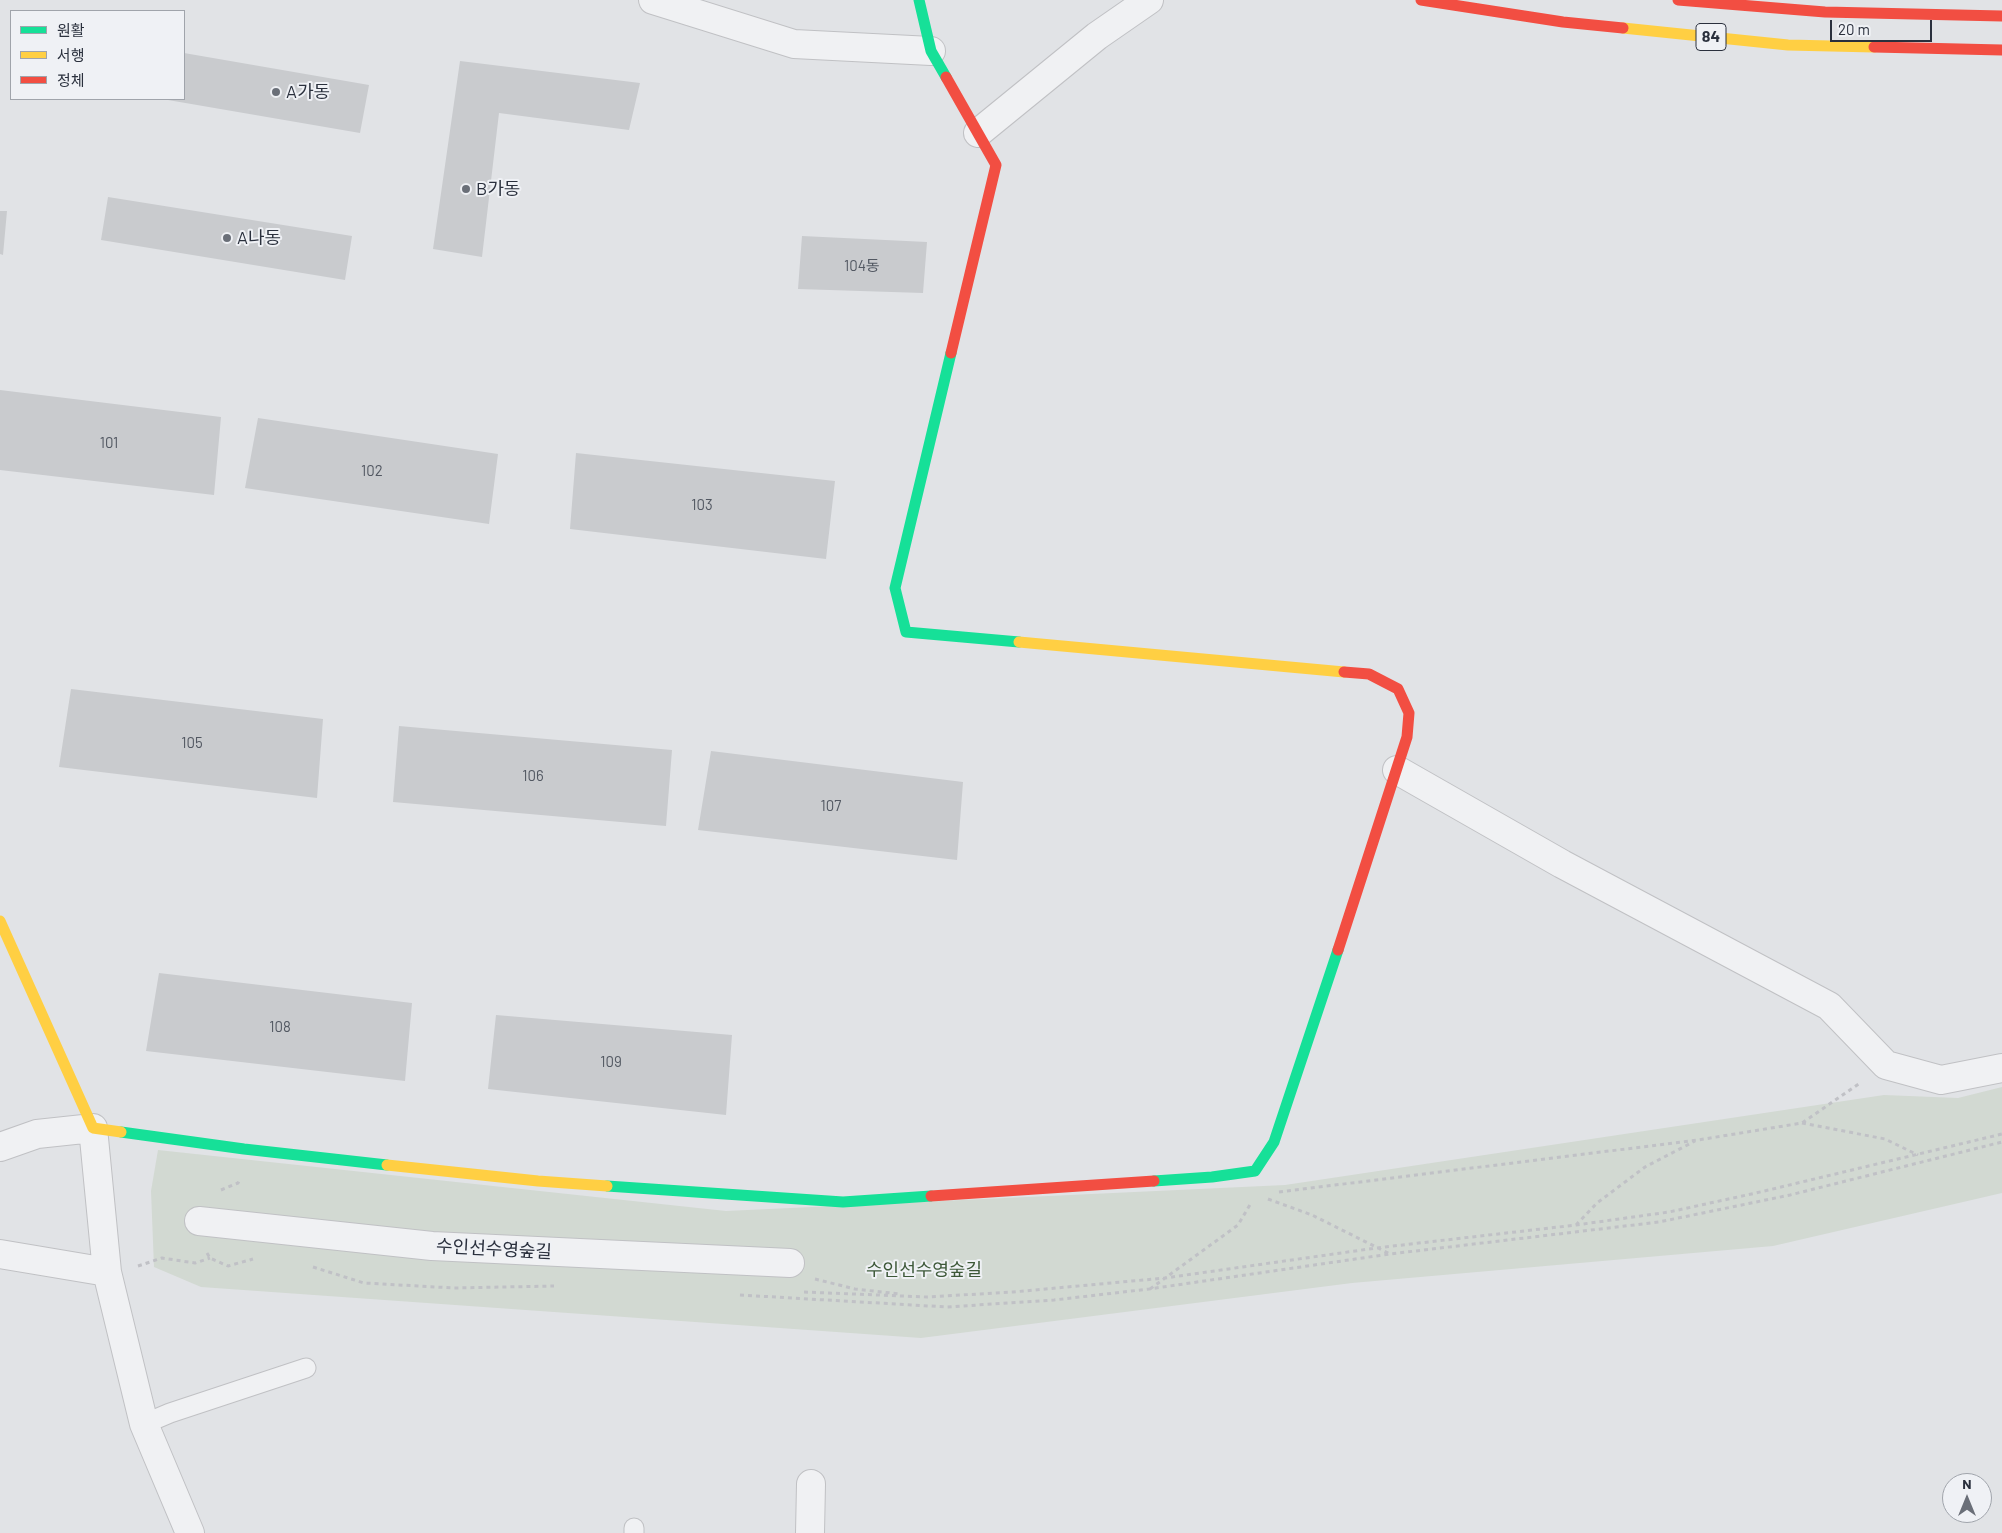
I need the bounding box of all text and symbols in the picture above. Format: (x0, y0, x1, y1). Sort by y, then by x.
legend (10, 10, 185, 100)
scale bar (1832, 10, 1934, 42)
text: 20 m (1838, 20, 1870, 38)
text: 원활 (57, 21, 85, 39)
road number: 84 (1696, 24, 1726, 51)
text: 서행 (57, 46, 85, 64)
text: 정체 (57, 71, 85, 89)
place label: A가동 (286, 81, 330, 103)
marker: A가동 (270, 86, 282, 98)
place label: B가동 (476, 178, 520, 200)
marker: B가동 (460, 183, 472, 195)
place label: A나동 (237, 227, 281, 249)
marker: A나동 (221, 232, 233, 244)
house number: 104동 (844, 257, 880, 275)
house number: 101 (100, 434, 118, 452)
house number: 102 (361, 462, 383, 480)
house number: 103 (691, 496, 713, 514)
house number: 105 (181, 734, 203, 752)
house number: 106 (522, 767, 544, 785)
house number: 107 (821, 797, 841, 815)
house number: 108 (269, 1018, 291, 1036)
house number: 109 (600, 1053, 622, 1071)
street label: 수인선수영숲길 (436, 1235, 552, 1263)
park label: 수인선수영숲길 (866, 1259, 982, 1281)
north arrow (1942, 1473, 1992, 1523)
text: N (1962, 1475, 1972, 1492)

